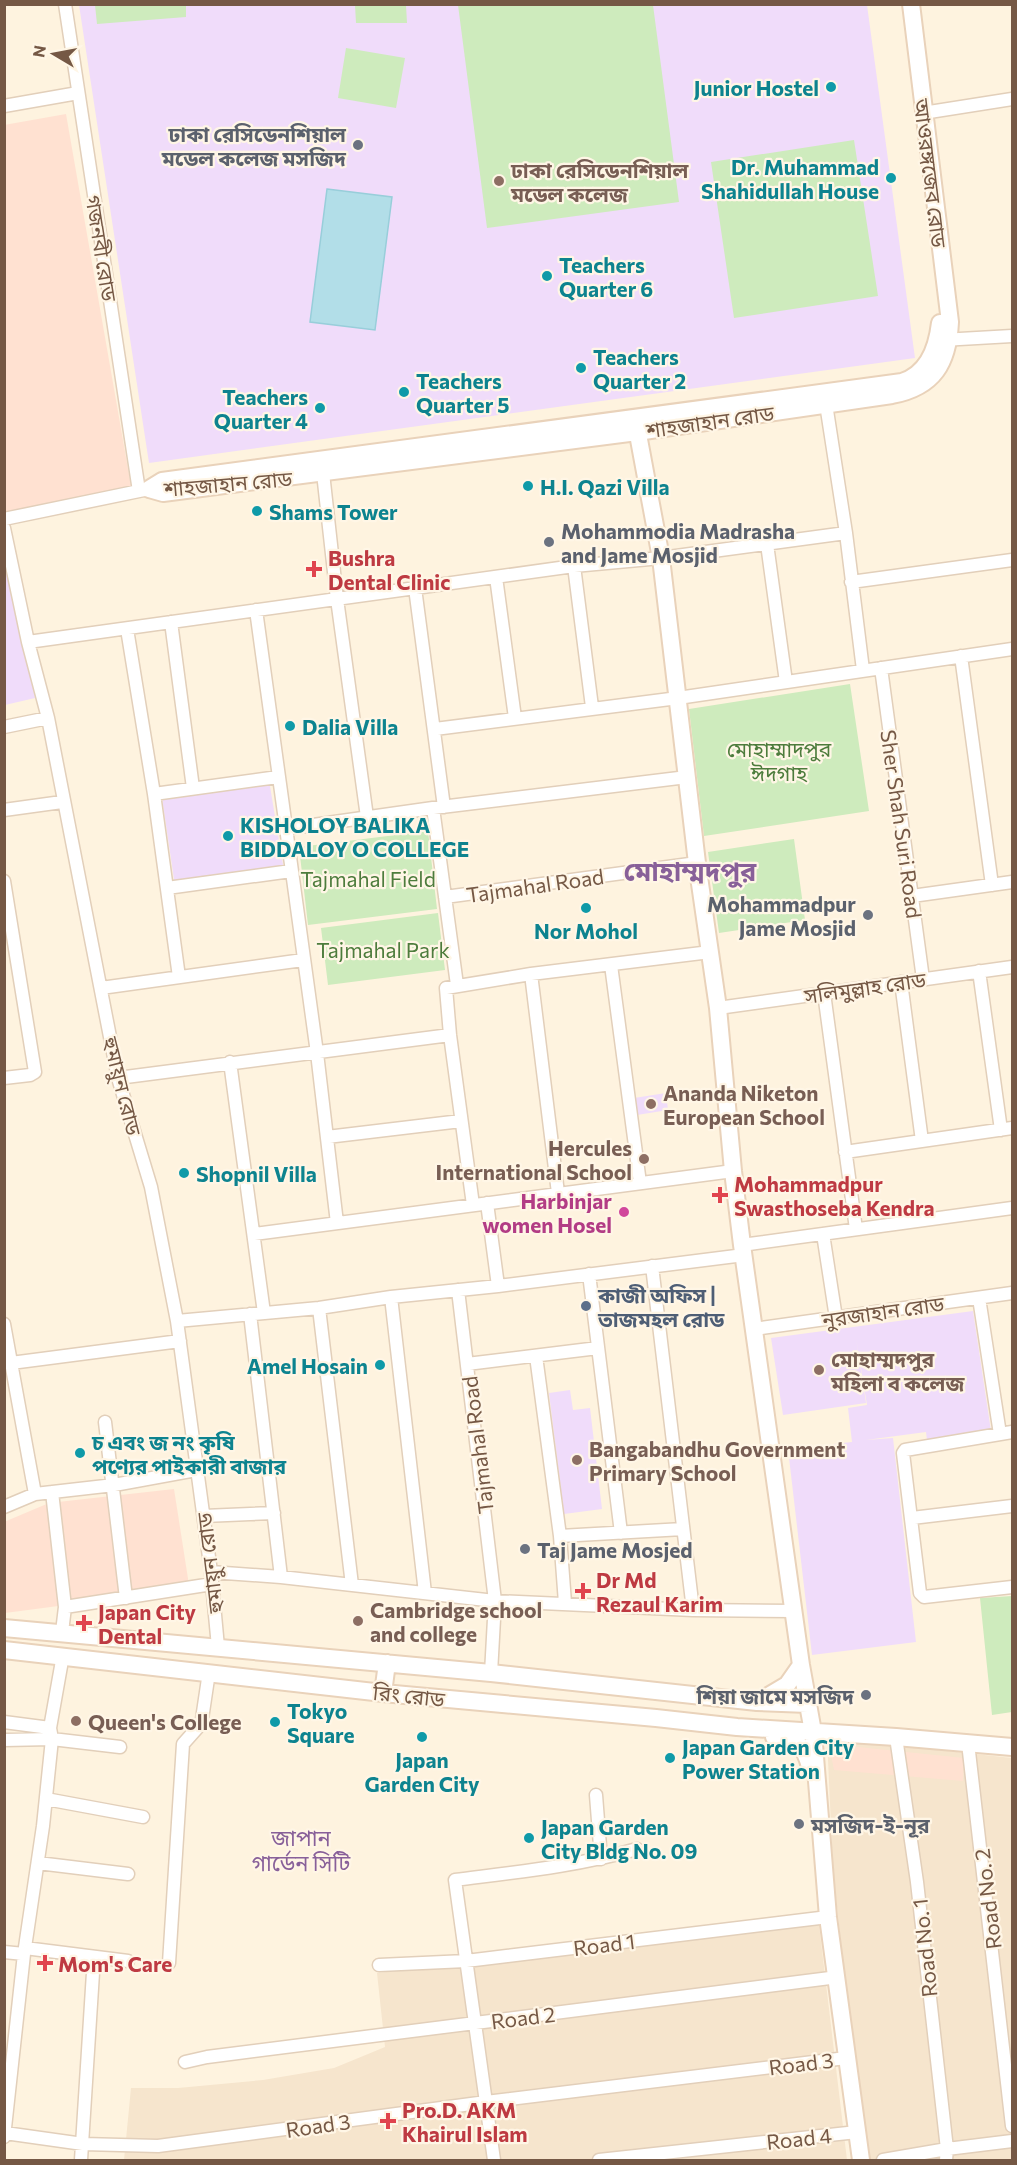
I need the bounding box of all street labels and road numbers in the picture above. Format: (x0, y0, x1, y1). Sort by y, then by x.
street label: আওরঙ্গজেব রোড (909, 96, 953, 250)
street label: গজনবী রোড (81, 193, 123, 304)
street label: শাহজাহান রোড (643, 400, 777, 442)
street label: শাহজাহান রোড (162, 465, 294, 501)
street label: Sher Shah Suri Road (876, 728, 928, 920)
street label: Tajmahal Road (465, 863, 605, 907)
street label: সলিমুল্লাহ রোড (802, 966, 928, 1009)
street label: হুমায়ুন রোড (95, 1033, 148, 1140)
street label: নুরজাহান রোড (819, 1290, 947, 1333)
street label: Tajmahal Road (456, 1375, 498, 1515)
street label: হুমায়ুন রোড (190, 1510, 232, 1615)
street label: রিং রোড (371, 1679, 447, 1711)
street label: Road No. 2 (968, 1847, 1006, 1951)
street label: Road No. 1 (906, 1898, 942, 1998)
street label: Road 1 (572, 1928, 636, 1960)
street label: Road 2 (489, 2001, 557, 2033)
street label: Road 3 (767, 2047, 835, 2079)
street label: Road 3 (284, 2108, 352, 2142)
street label: Road 4 (765, 2122, 833, 2154)

